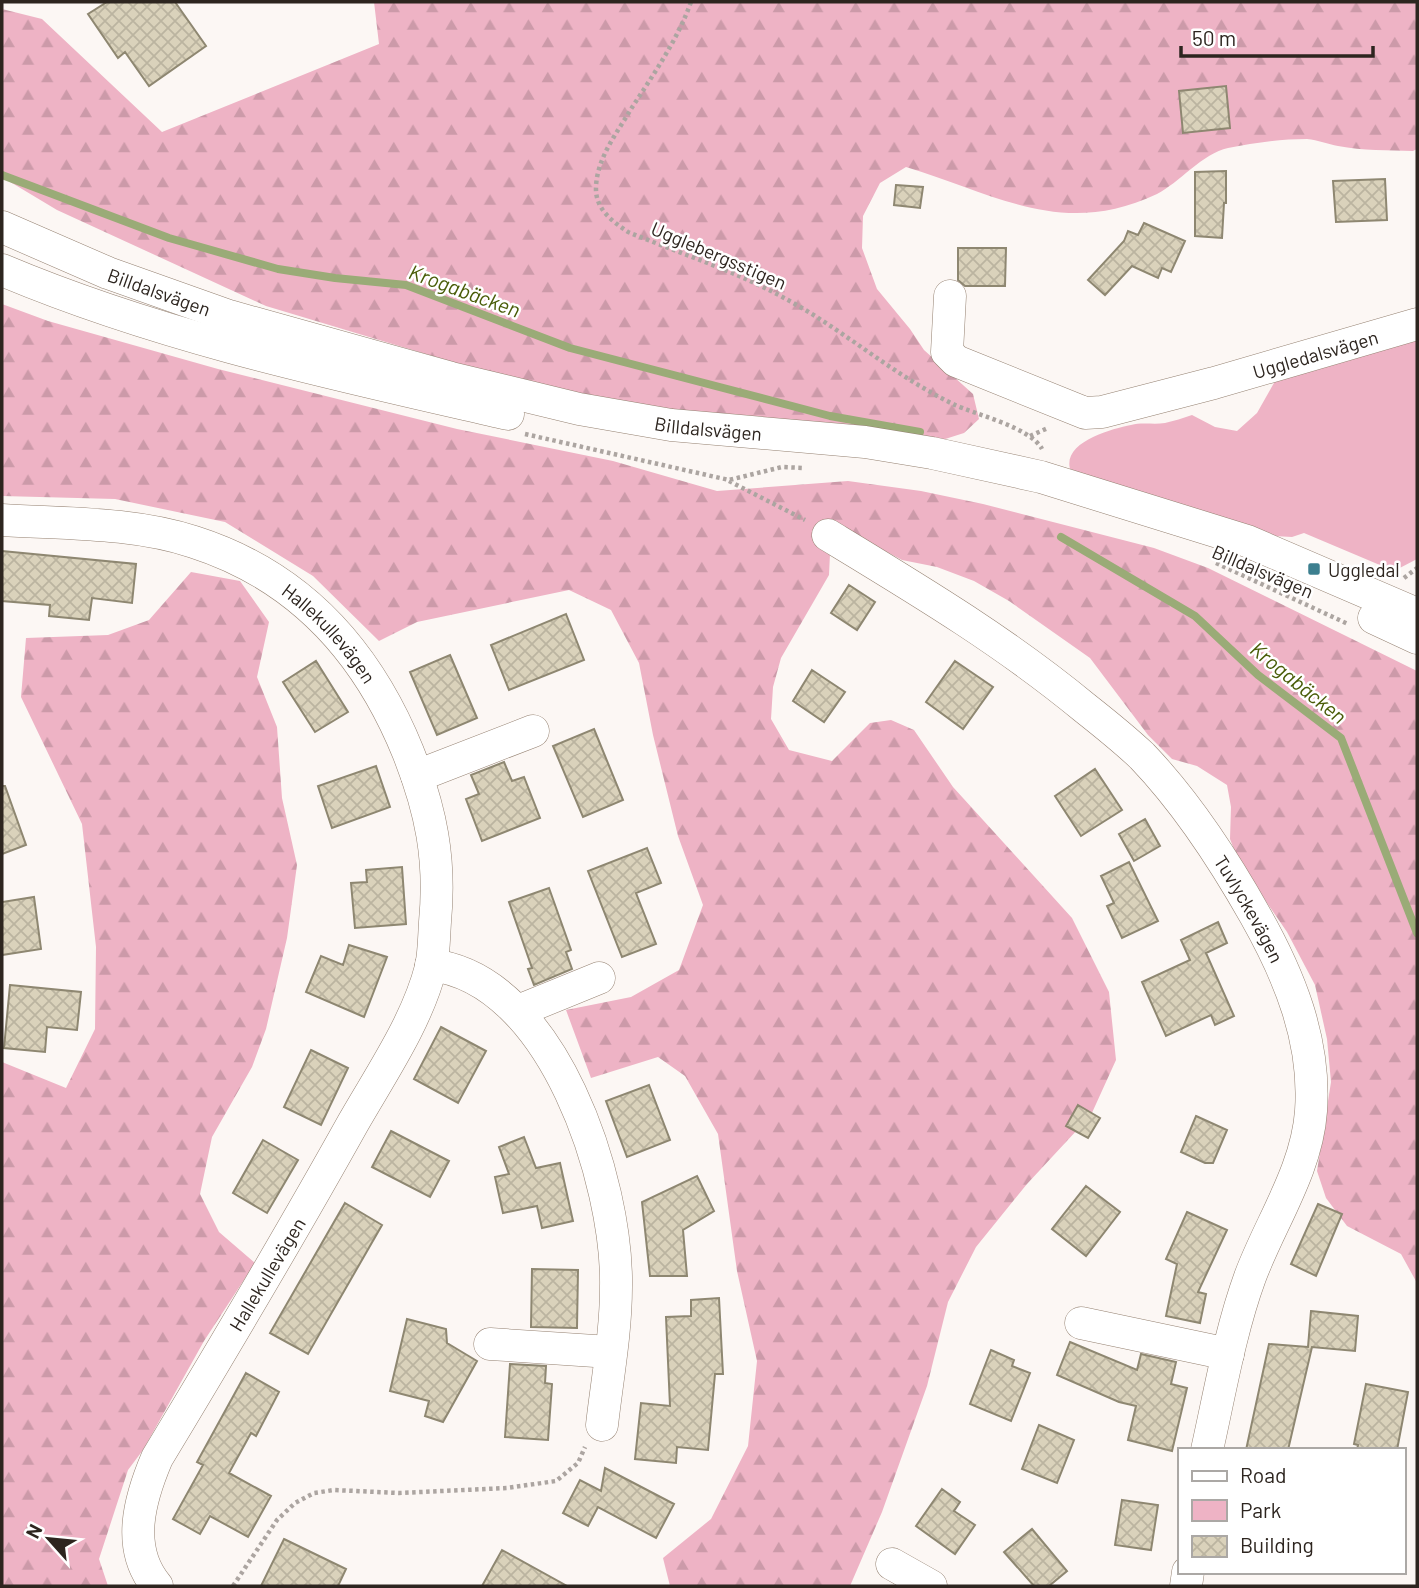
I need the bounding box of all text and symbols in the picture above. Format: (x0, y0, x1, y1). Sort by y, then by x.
scale bar (1181, 14, 1374, 58)
text: 50 m (1192, 25, 1236, 50)
street label: Ugglebergsstigen (648, 216, 790, 294)
water label: Krogabäcken (406, 258, 524, 322)
street label: Billdalsvägen (105, 262, 214, 320)
street label: Uggledalsvägen (1250, 325, 1380, 383)
street label: Billdalsvägen (653, 411, 763, 444)
street label: Billdalsvägen (1209, 539, 1317, 603)
place label: Uggledal (1328, 558, 1400, 581)
marker: Uggledal (1306, 561, 1322, 577)
street label: Hallekullevägen (278, 578, 381, 687)
water label: Krogabäcken (1246, 636, 1352, 728)
street label: Tuvlyckevägen (1210, 850, 1289, 966)
street label: Hallekullevägen (224, 1213, 310, 1335)
legend (1178, 1448, 1405, 1574)
text: Road (1240, 1462, 1286, 1487)
text: Park (1240, 1497, 1281, 1522)
north arrow (14, 1504, 84, 1574)
text: N (20, 1520, 47, 1542)
text: Building (1240, 1532, 1314, 1557)

